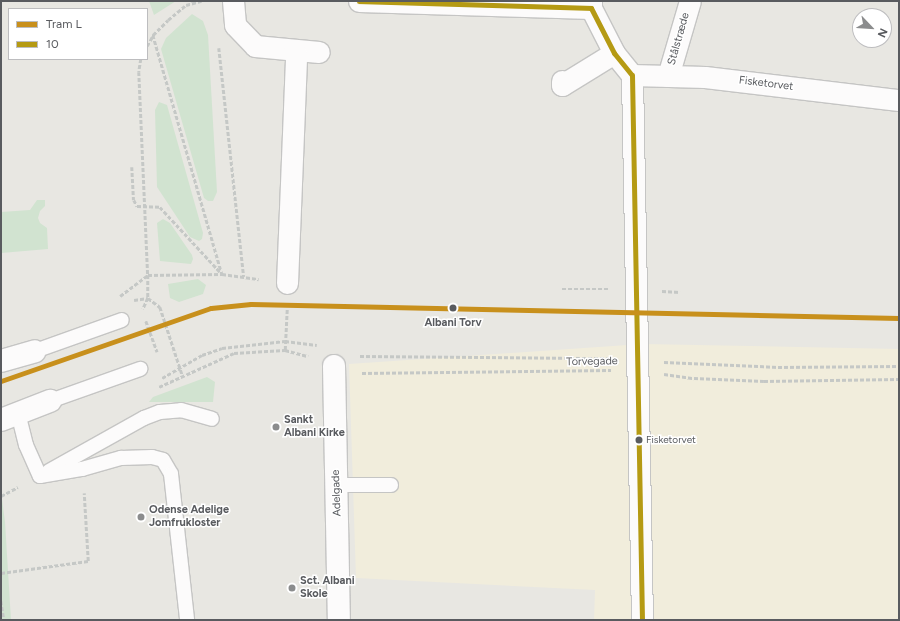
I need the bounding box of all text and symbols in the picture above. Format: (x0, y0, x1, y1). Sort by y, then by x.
legend (8, 8, 148, 60)
north arrow (852, 8, 892, 48)
street label: Stålstræde (665, 11, 693, 67)
text: Tram L (46, 17, 82, 31)
text: N (875, 26, 890, 39)
text: 10 (46, 37, 59, 51)
street label: Fisketorvet (738, 74, 794, 94)
marker: Albani Torv (446, 301, 460, 315)
place label: Albani Torv (424, 316, 482, 330)
street label: Torvegade (566, 355, 618, 369)
place label: Sankt Albani Kirke (284, 414, 345, 440)
marker: Sankt Albani Kirke (271, 422, 281, 432)
place label: Fisketorvet (646, 434, 696, 446)
marker: Fisketorvet (634, 435, 644, 445)
street label: Adelgade (330, 469, 344, 517)
place label: Odense Adelige Jomfrukloster (149, 504, 229, 530)
marker: Odense Adelige Jomfrukloster (136, 512, 146, 522)
place label: Sct. Albani Skole (300, 575, 355, 601)
marker: Sct. Albani Skole (287, 583, 297, 593)

